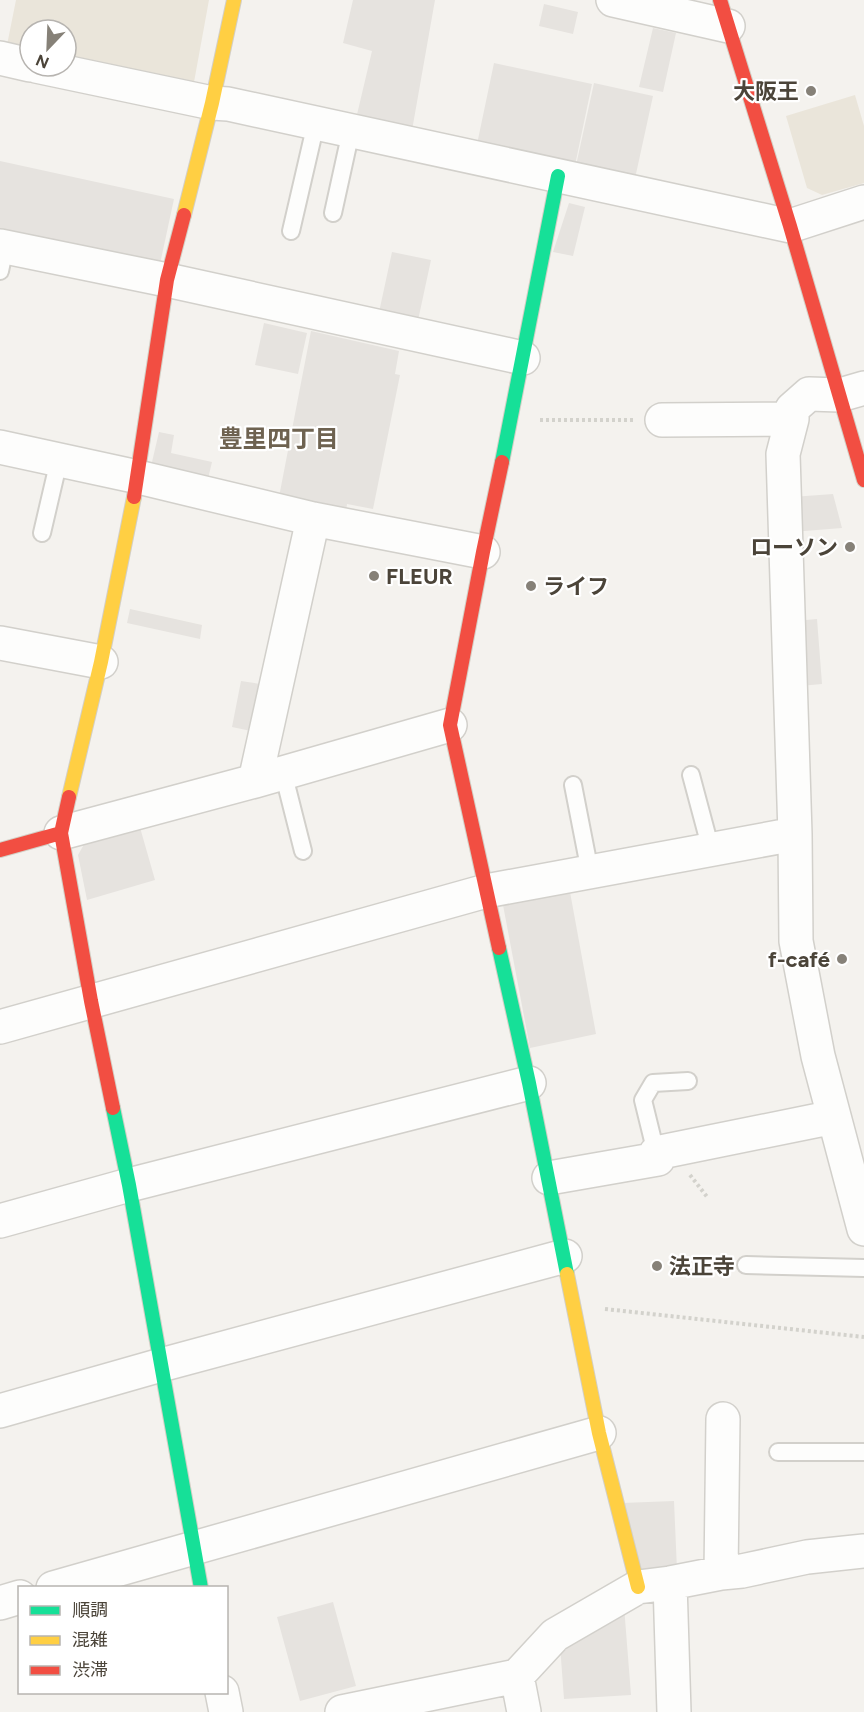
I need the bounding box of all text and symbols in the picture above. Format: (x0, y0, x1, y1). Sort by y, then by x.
north arrow (18, 18, 78, 78)
text: N (33, 50, 52, 73)
place label: 大阪王 (733, 78, 799, 105)
marker: 大阪王 (804, 84, 818, 98)
district label: 豊里四丁目 (219, 424, 339, 453)
place label: ローソン (750, 534, 838, 561)
marker: ローソン (843, 540, 857, 554)
place label: FLEUR (386, 563, 453, 590)
marker: FLEUR (367, 569, 381, 583)
place label: ライフ (543, 573, 609, 600)
marker: ライフ (524, 579, 538, 593)
place label: f-café (768, 946, 830, 973)
marker: f-café (835, 952, 849, 966)
place label: 法正寺 (669, 1253, 735, 1280)
marker: 法正寺 (650, 1259, 664, 1273)
legend (18, 1586, 228, 1694)
text: 順調 (72, 1599, 108, 1621)
text: 混雑 (72, 1629, 108, 1651)
text: 渋滞 (72, 1659, 108, 1681)

